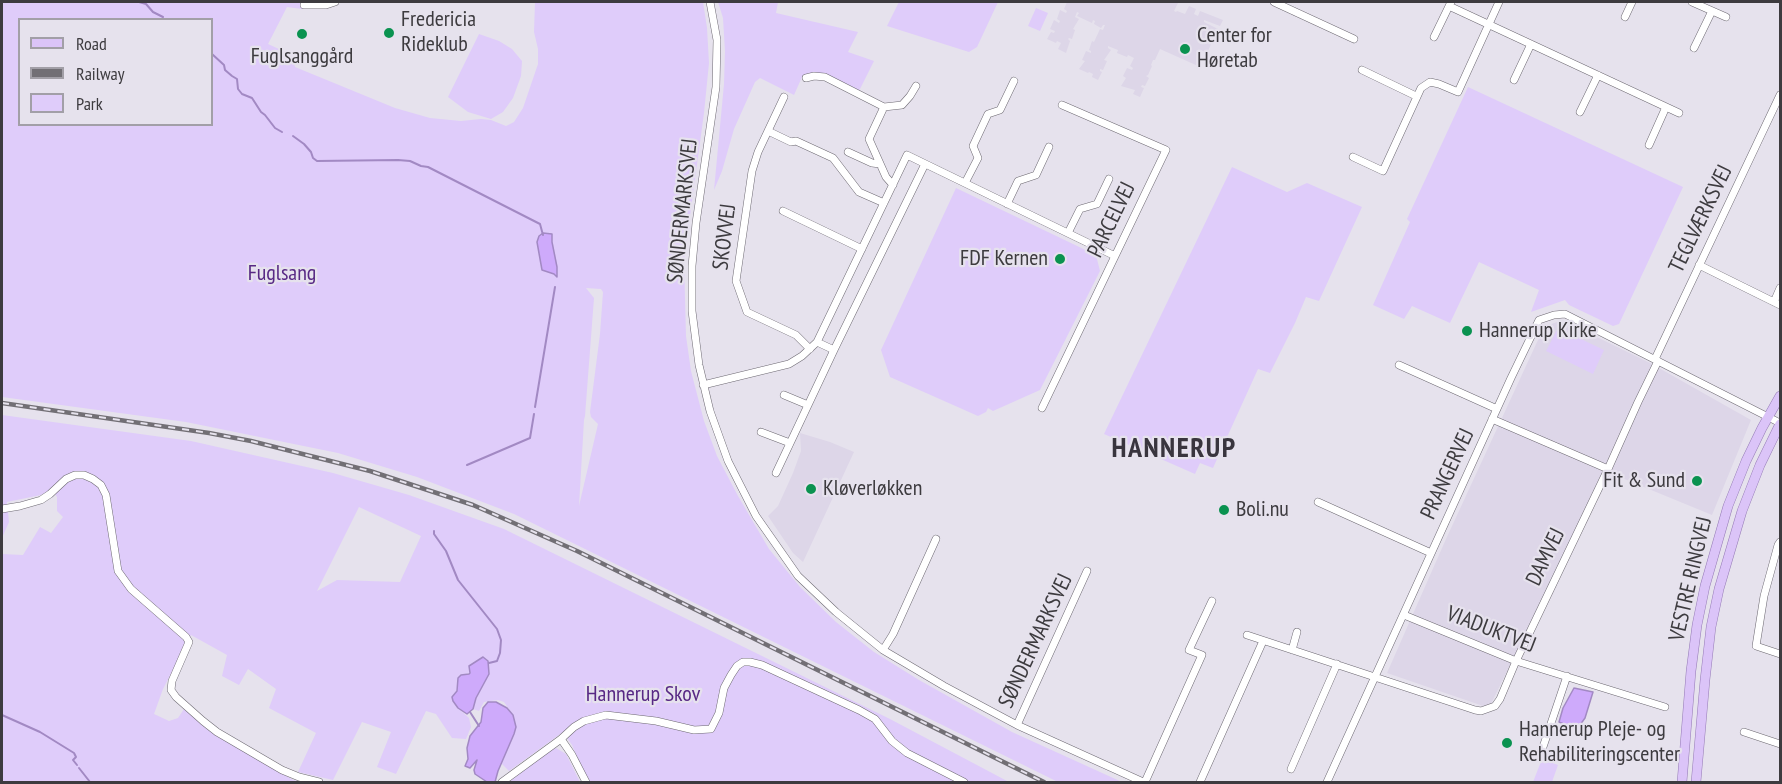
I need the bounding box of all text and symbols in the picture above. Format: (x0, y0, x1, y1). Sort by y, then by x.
place label: Fredericia Rideklub (401, 7, 476, 58)
legend (18, 18, 213, 126)
place label: Center for Høretab (1197, 23, 1272, 74)
marker: Fredericia Rideklub (382, 26, 396, 40)
marker: Fuglsanggård (295, 27, 309, 41)
text: Road (76, 32, 107, 55)
marker: Center for Høretab (1178, 42, 1192, 56)
place label: Fuglsanggård (251, 44, 353, 70)
text: Railway (76, 62, 125, 85)
text: Park (76, 92, 103, 115)
street label: SØNDERMARKSVEJ (662, 137, 704, 285)
street label: TEGLVÆRKSVEJ (1664, 161, 1738, 277)
street label: PARCELVEJ (1082, 178, 1142, 262)
street label: SKOVVEJ (708, 202, 742, 272)
place label: FDF Kernen (960, 246, 1048, 272)
marker: FDF Kernen (1053, 252, 1067, 266)
park label: Fuglsang (248, 261, 316, 287)
place label: Hannerup Kirke (1479, 318, 1597, 344)
marker: Hannerup Kirke (1460, 324, 1474, 338)
street label: PRANGERVEJ (1416, 424, 1480, 524)
district label: HANNERUP (1111, 432, 1237, 466)
place label: Fit & Sund (1603, 468, 1685, 494)
marker: Fit & Sund (1690, 474, 1704, 488)
place label: Kløverløkken (823, 476, 922, 502)
marker: Kløverløkken (804, 482, 818, 496)
place label: Boli.nu (1236, 497, 1289, 523)
marker: Boli.nu (1217, 503, 1231, 517)
street label: VESTRE RINGVEJ (1664, 514, 1718, 644)
street label: DAMVEJ (1521, 524, 1571, 590)
street label: SØNDERMARKSVEJ (993, 570, 1079, 712)
street label: VIADUKTVEJ (1443, 601, 1539, 659)
park label: Hannerup Skov (586, 682, 700, 708)
place label: Hannerup Pleje- og Rehabiliteringscenter (1519, 717, 1680, 768)
marker: Hannerup Pleje- og Rehabiliteringscenter (1500, 736, 1514, 750)

